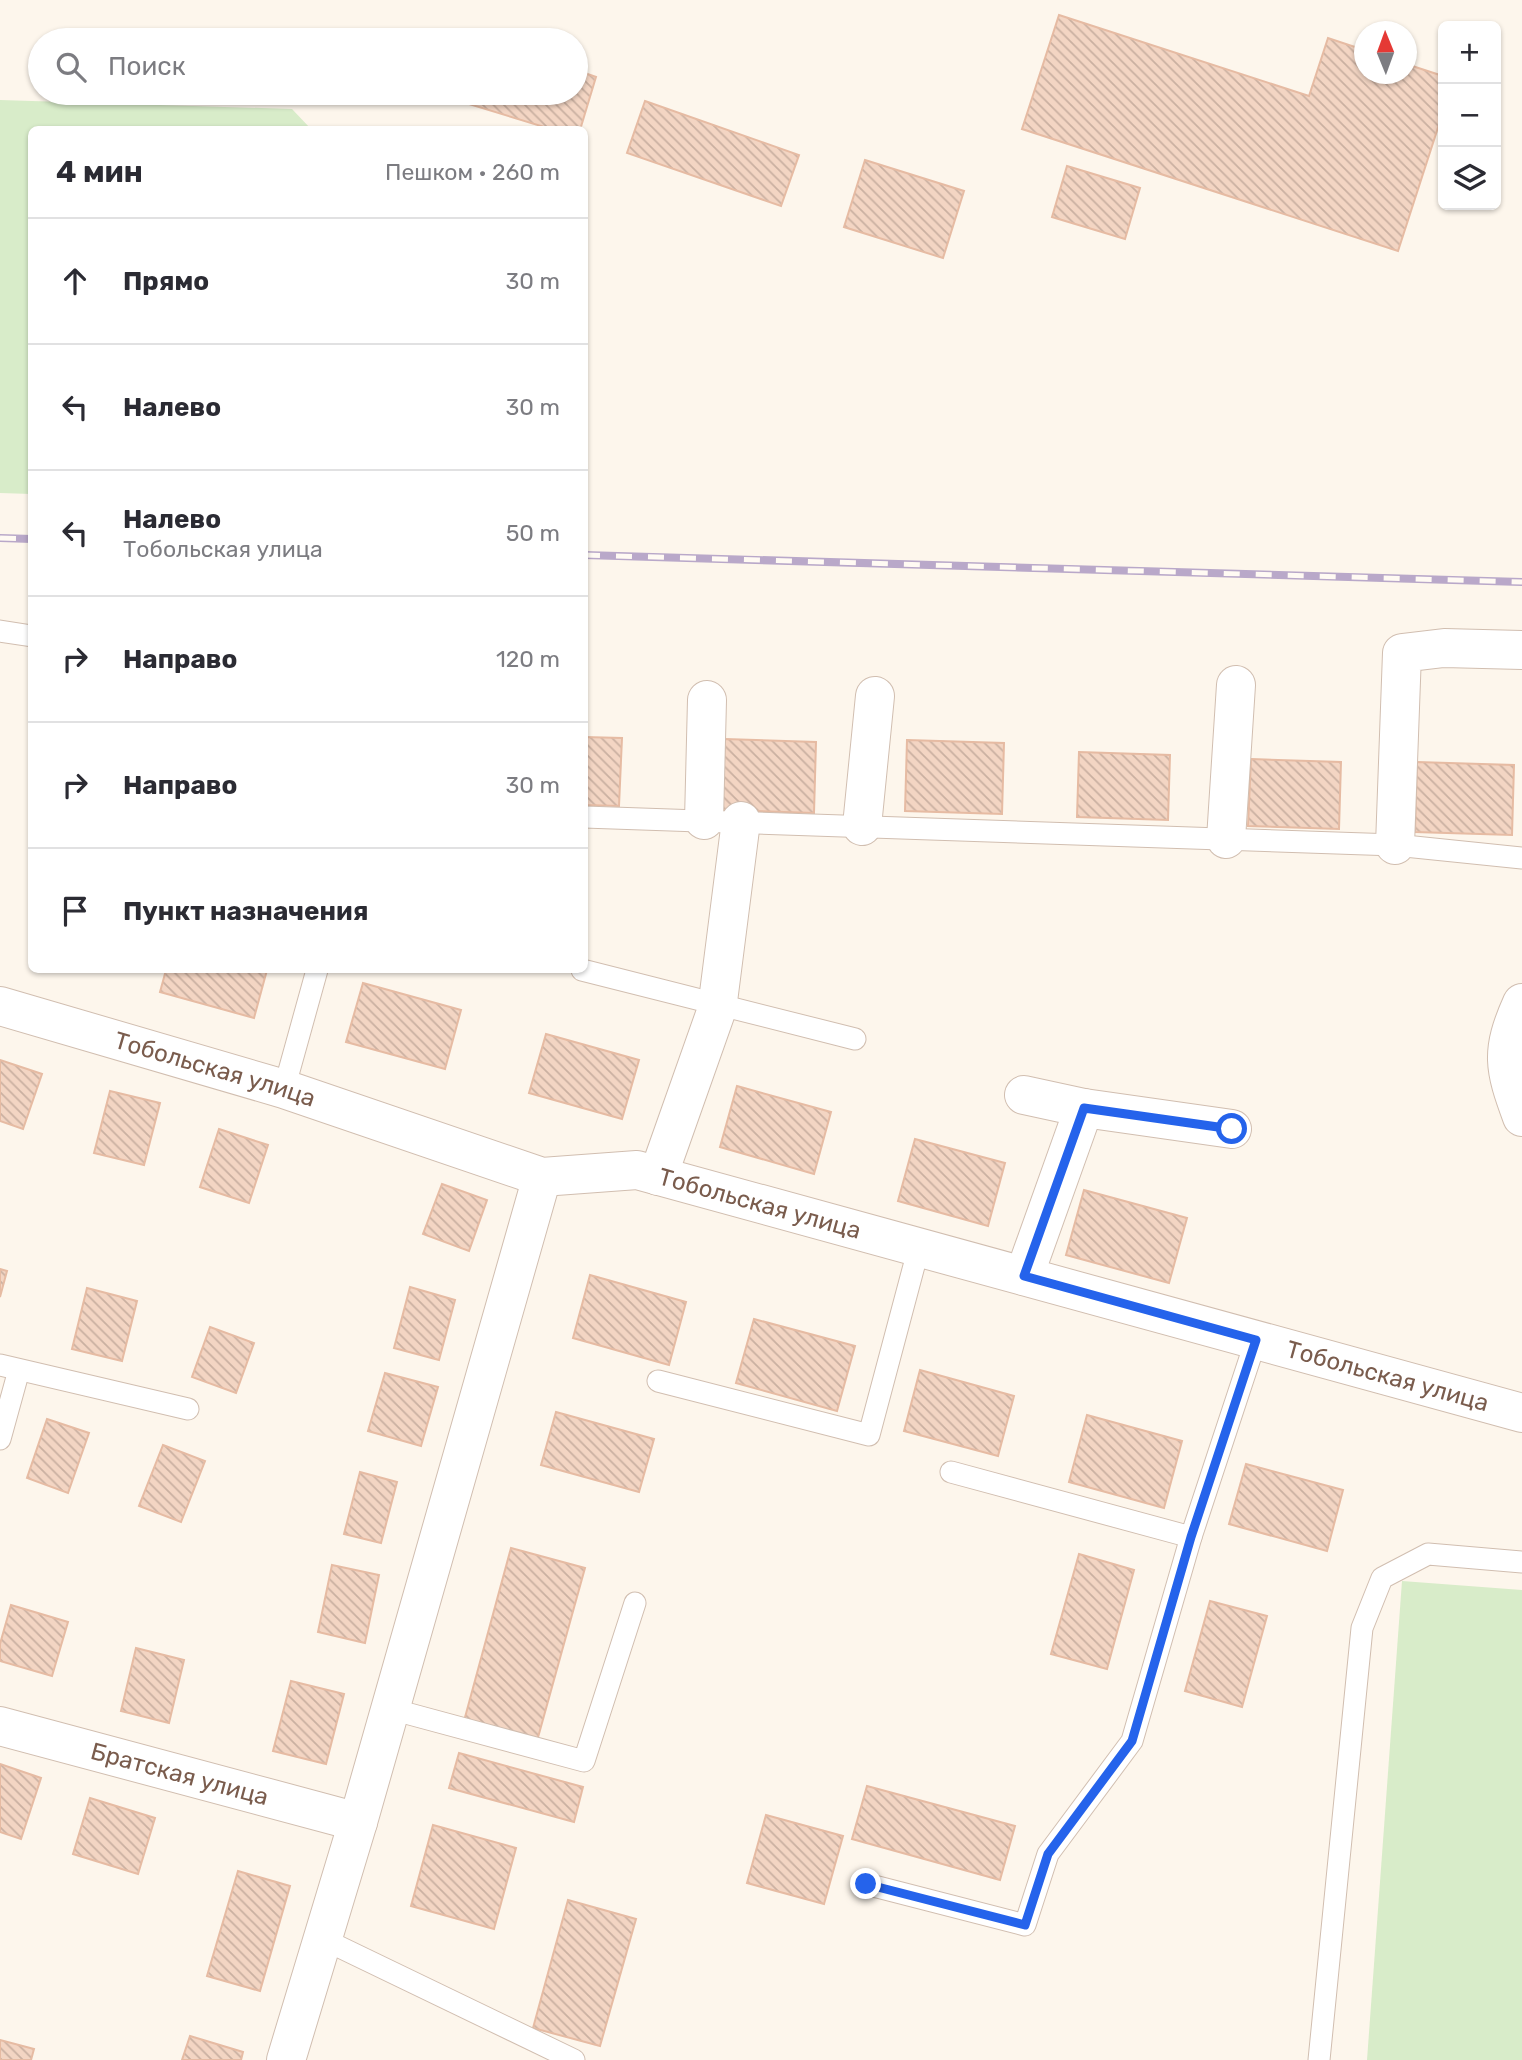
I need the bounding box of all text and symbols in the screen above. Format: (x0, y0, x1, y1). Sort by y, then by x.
north arrow (1354, 21, 1417, 84)
map controls (1438, 21, 1501, 210)
button: + (1438, 21, 1501, 84)
search box (28, 28, 588, 105)
icon: search (52, 48, 90, 86)
text: Поиск (108, 51, 186, 82)
button: − (1438, 84, 1501, 147)
button: layers (1438, 147, 1501, 210)
text: 4 мин (56, 154, 143, 190)
text: Пешком · 260 m (385, 158, 560, 186)
icon: ahead (56, 262, 94, 300)
text: Прямо (123, 266, 209, 297)
text: 30 m (505, 267, 560, 295)
icon: left (56, 388, 94, 426)
text: Налево (123, 392, 221, 423)
text: 30 m (505, 393, 560, 421)
text: Налево (123, 504, 221, 535)
icon: left (56, 514, 94, 552)
text: 50 m (506, 519, 560, 547)
text: Тобольская улица (123, 535, 323, 563)
icon: right (56, 640, 94, 678)
text: Направо (123, 644, 237, 675)
text: 120 m (496, 645, 560, 673)
icon: right (56, 766, 94, 804)
text: Направо (123, 770, 237, 801)
text: 30 m (505, 771, 560, 799)
icon: arrive (56, 892, 94, 930)
text: Пункт назначения (123, 896, 368, 927)
street label: Тобольская улица (111, 1026, 319, 1113)
route start (1216, 1113, 1247, 1144)
street label: Тобольская улица (655, 1163, 864, 1245)
street label: Тобольская улица (1283, 1335, 1492, 1417)
street label: Братская улица (88, 1737, 271, 1811)
route end (850, 1868, 881, 1899)

